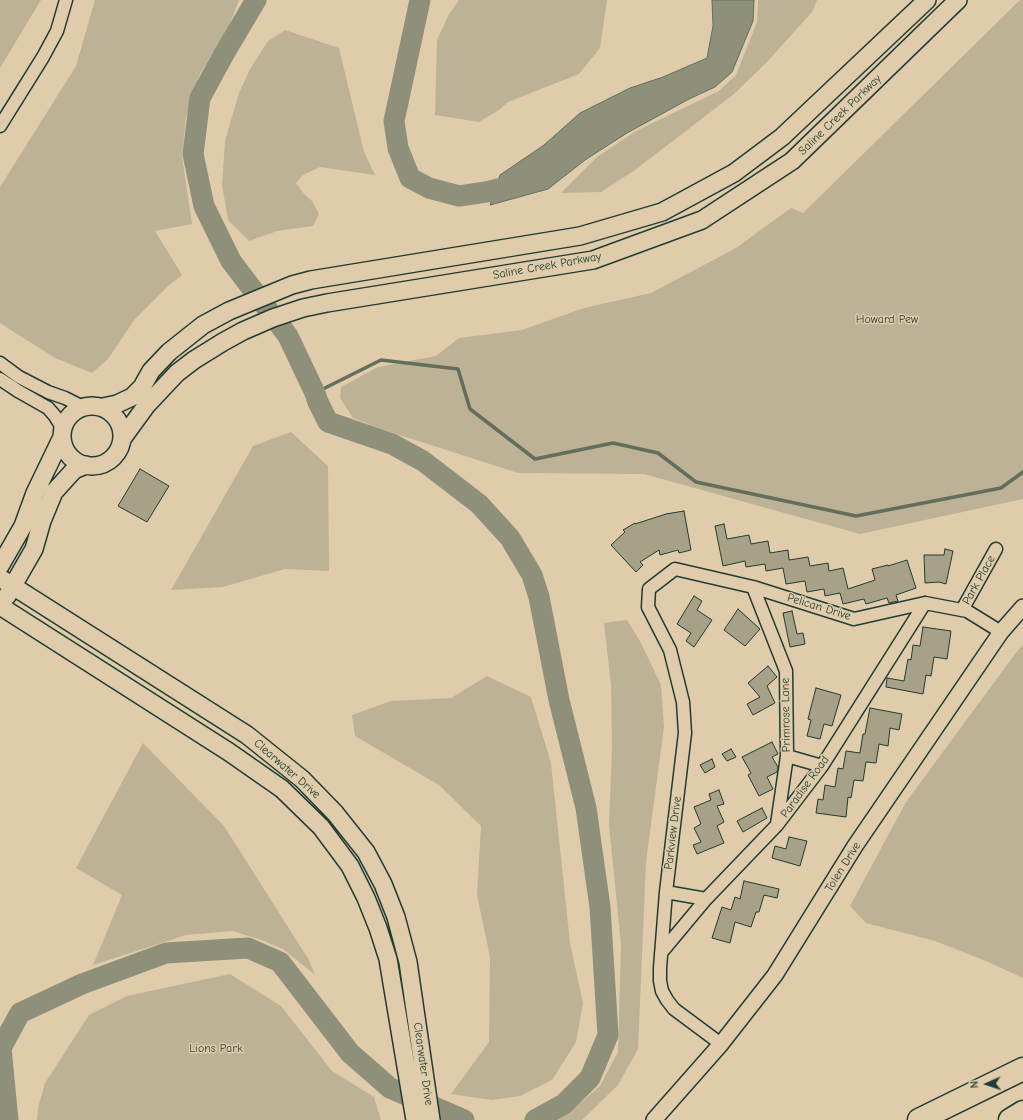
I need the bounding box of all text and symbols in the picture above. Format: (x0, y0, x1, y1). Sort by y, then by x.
street label: Saline Creek Parkway (795, 72, 885, 158)
street label: Saline Creek Parkway (492, 249, 602, 283)
park label: Howard Pew (856, 313, 918, 327)
street label: Park Place (960, 553, 998, 607)
street label: Pelican Drive (785, 590, 853, 624)
street label: Primrose Lane (778, 678, 794, 752)
street label: Clearwater Drive (251, 736, 323, 802)
street label: Paradise Road (778, 753, 832, 821)
street label: Parkview Drive (661, 796, 685, 870)
street label: Tolen Drive (822, 839, 864, 895)
street label: Clearwater Drive (410, 1022, 436, 1106)
park label: Lions Park (189, 1042, 243, 1056)
north arrow (967, 1064, 1007, 1104)
text: N (968, 1081, 981, 1089)

